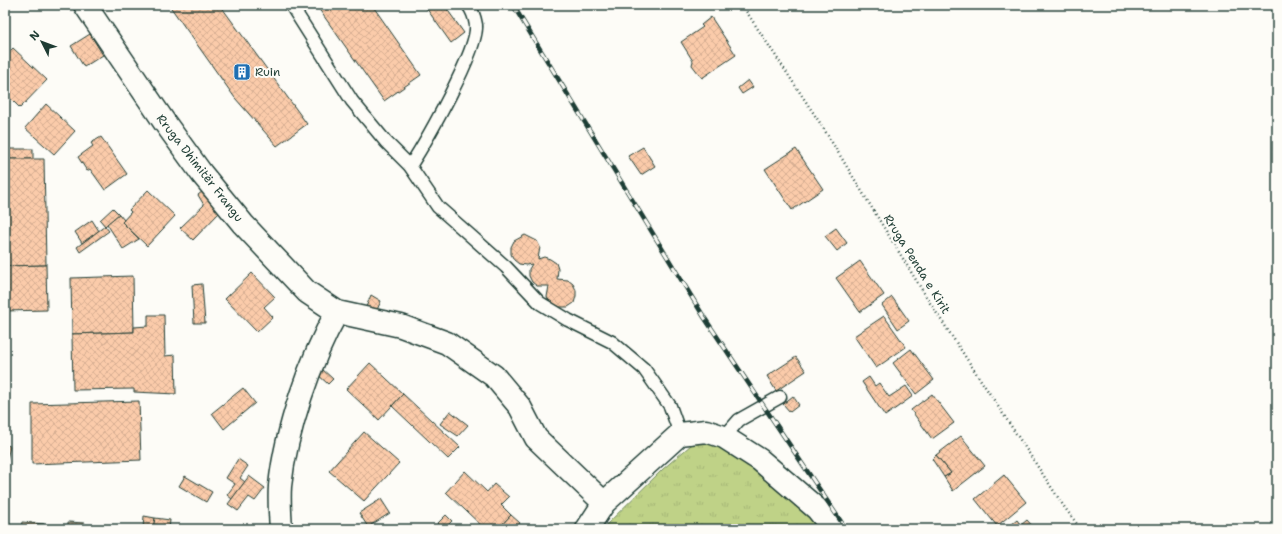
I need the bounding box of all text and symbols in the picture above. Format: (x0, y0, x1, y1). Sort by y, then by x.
north arrow (22, 22, 62, 62)
text: N (26, 27, 44, 44)
building icon: Ruin (232, 62, 252, 82)
place label: Ruin (255, 64, 280, 80)
street label: Rruga Dhimitër Frangu (153, 111, 247, 225)
street label: Rruga Penda e Kirit (880, 211, 954, 317)

